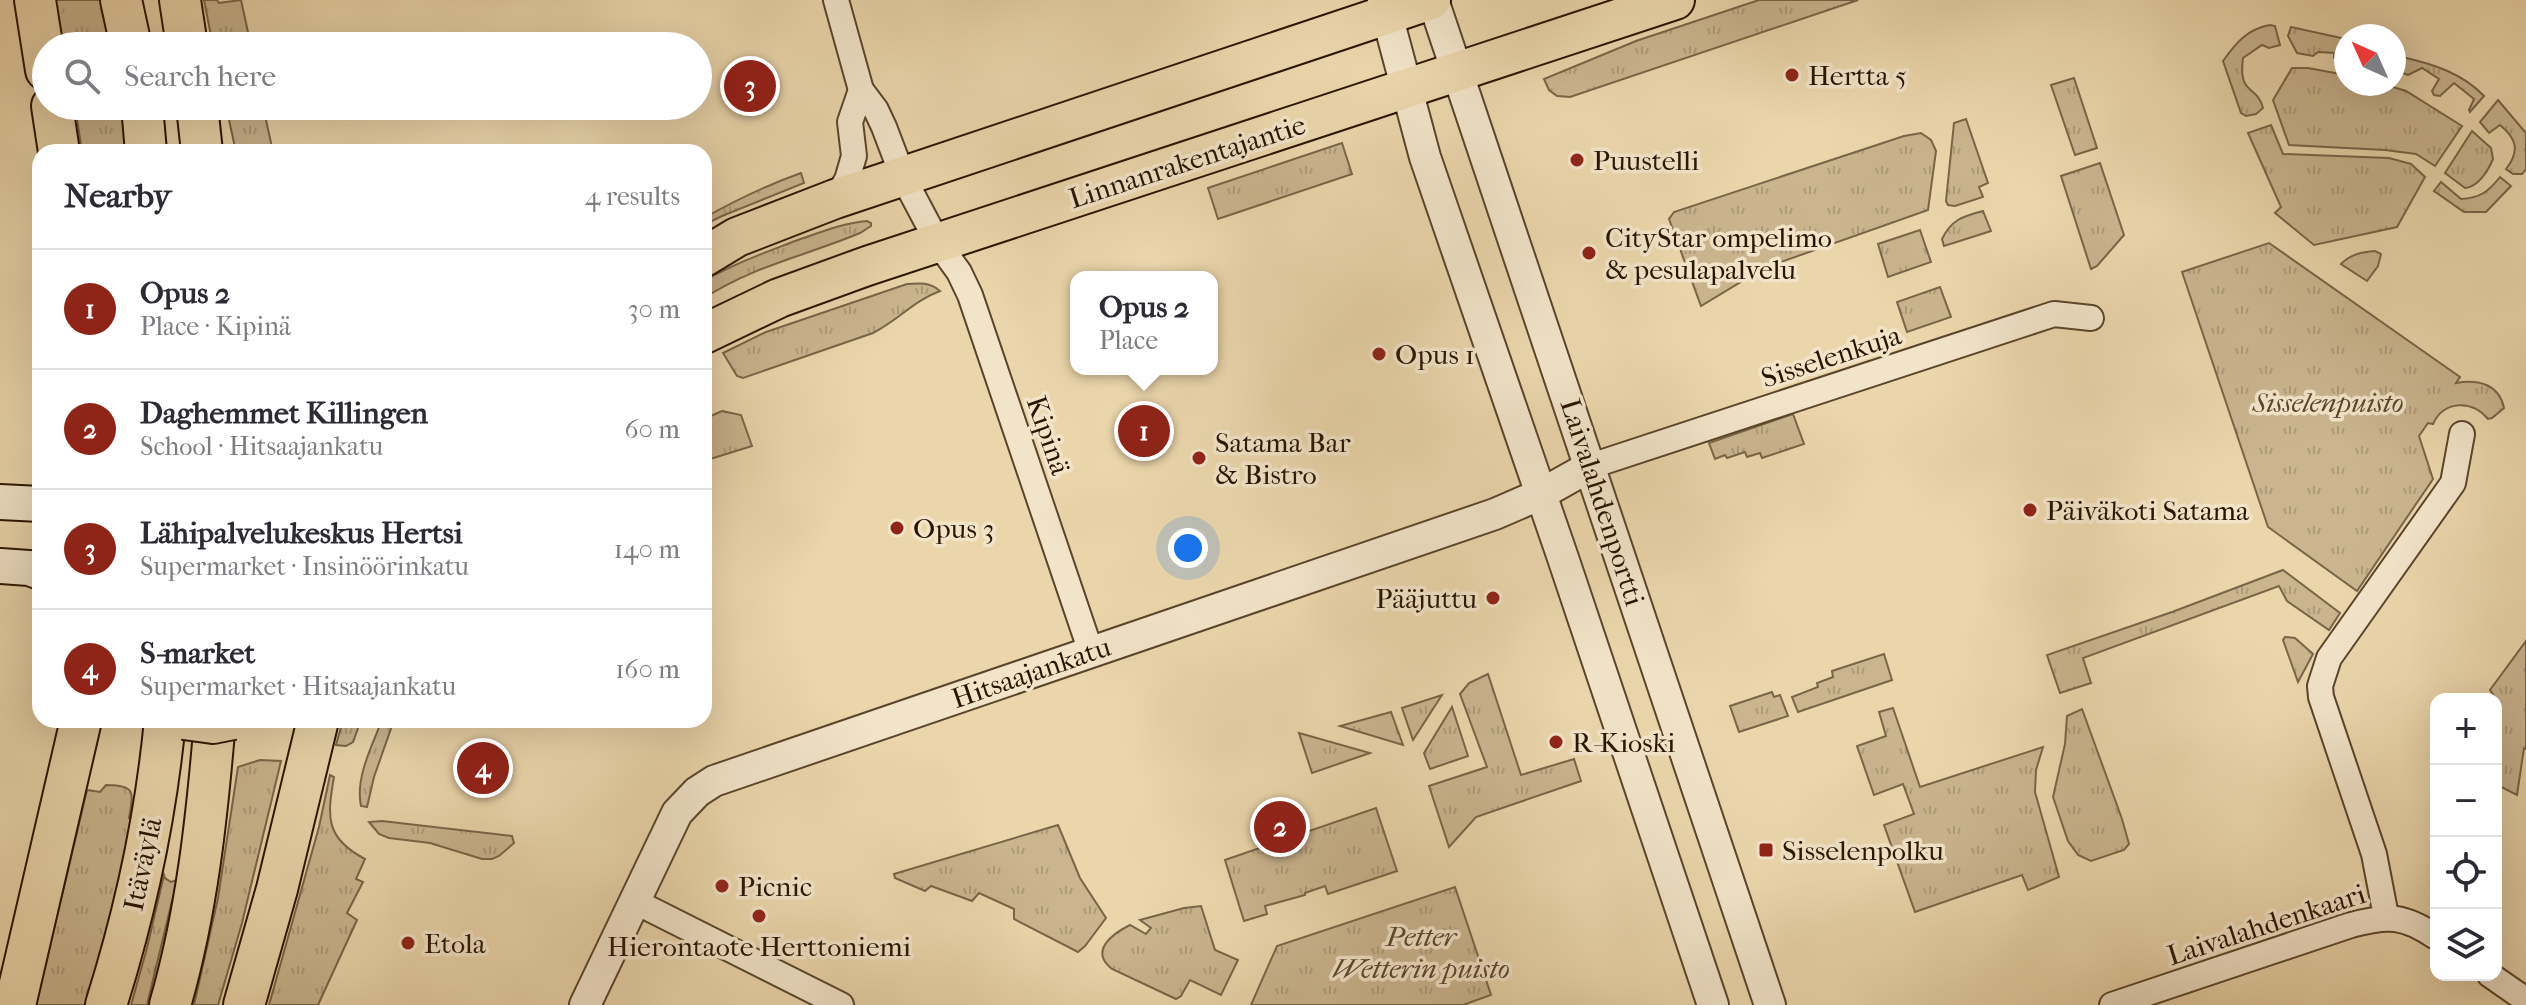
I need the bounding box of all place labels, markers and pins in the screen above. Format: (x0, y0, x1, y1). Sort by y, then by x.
pin: 3 (724, 56, 776, 116)
place label: Hertta 5 (1808, 59, 1907, 92)
marker: Hertta 5 (1783, 66, 1801, 84)
place label: Puustelli (1593, 144, 1699, 177)
marker: Puustelli (1568, 151, 1586, 169)
place label: CityStar ompelimo & pesulapalvelu (1605, 221, 1832, 286)
marker: CityStar ompelimo & pesulapalvelu (1580, 244, 1598, 262)
place label: Opus 1 (1395, 338, 1475, 371)
marker: Opus 1 (1370, 345, 1388, 363)
pin: 1 (1118, 401, 1170, 461)
place label: Satama Bar & Bistro (1215, 426, 1351, 491)
marker: Satama Bar & Bistro (1190, 449, 1208, 467)
place label: Päiväkoti Satama (2046, 494, 2250, 527)
marker: Päiväkoti Satama (2021, 501, 2039, 519)
place label: Opus 3 (913, 512, 994, 545)
marker: Opus 3 (888, 519, 906, 537)
place label: Pääjuttu (1376, 582, 1477, 615)
marker: Pääjuttu (1484, 589, 1502, 607)
place label: R-Kioski (1572, 726, 1675, 759)
marker: R-Kioski (1547, 733, 1565, 751)
pin: 4 (457, 738, 509, 798)
pin: 2 (1254, 797, 1306, 857)
place label: Sisselenpolku (1782, 834, 1944, 867)
marker: Sisselenpolku (1757, 841, 1775, 859)
place label: Picnic (738, 870, 812, 903)
marker: Picnic (713, 877, 731, 895)
marker: Hierontaote Herttoniemi (750, 907, 768, 925)
place label: Etola (424, 927, 487, 960)
place label: Hierontaote Herttoniemi (607, 930, 911, 963)
marker: Etola (399, 934, 417, 952)

